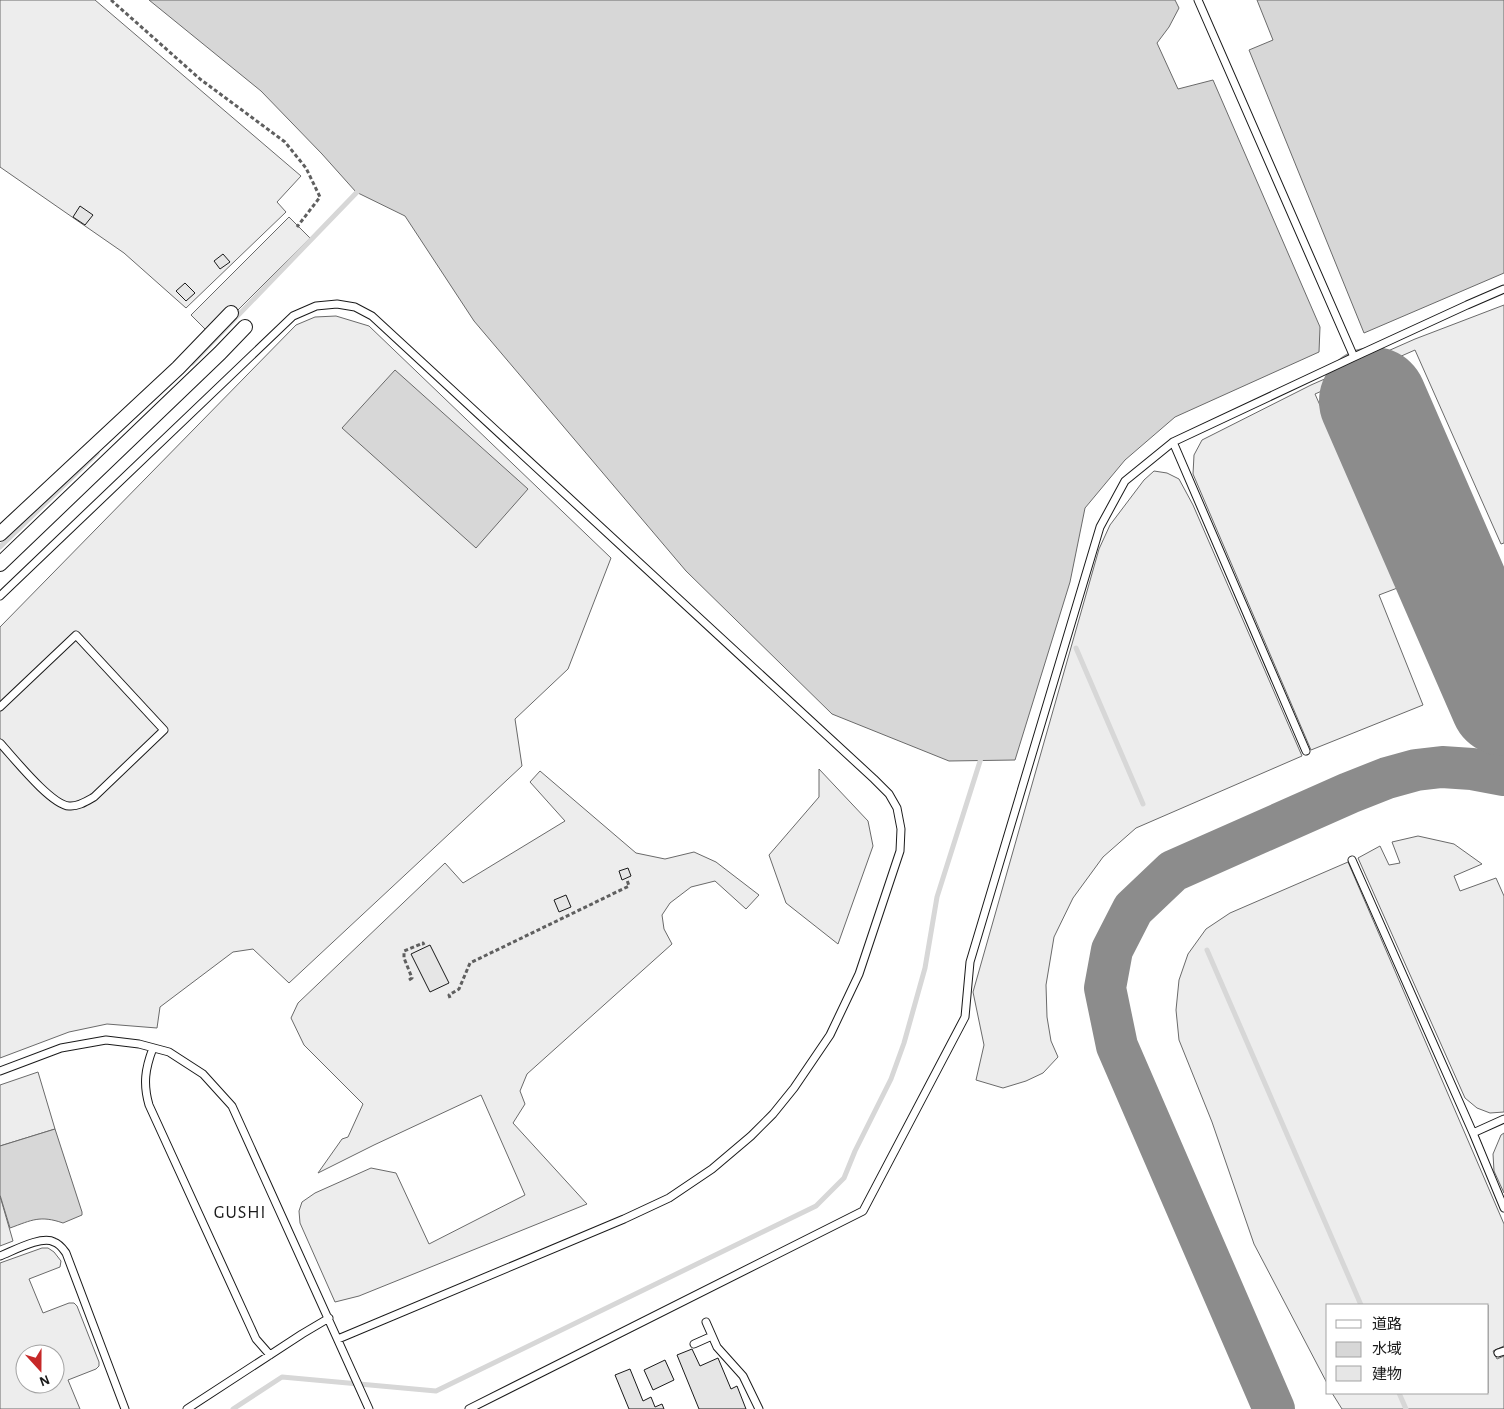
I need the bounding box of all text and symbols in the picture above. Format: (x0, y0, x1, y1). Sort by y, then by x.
district label: GUSHI (214, 1204, 266, 1222)
legend (1326, 1304, 1489, 1394)
text: 道路 (1372, 1316, 1402, 1332)
text: 水域 (1372, 1341, 1402, 1357)
north arrow (15, 1344, 65, 1394)
text: 建物 (1372, 1366, 1402, 1382)
text: N (37, 1372, 51, 1388)

